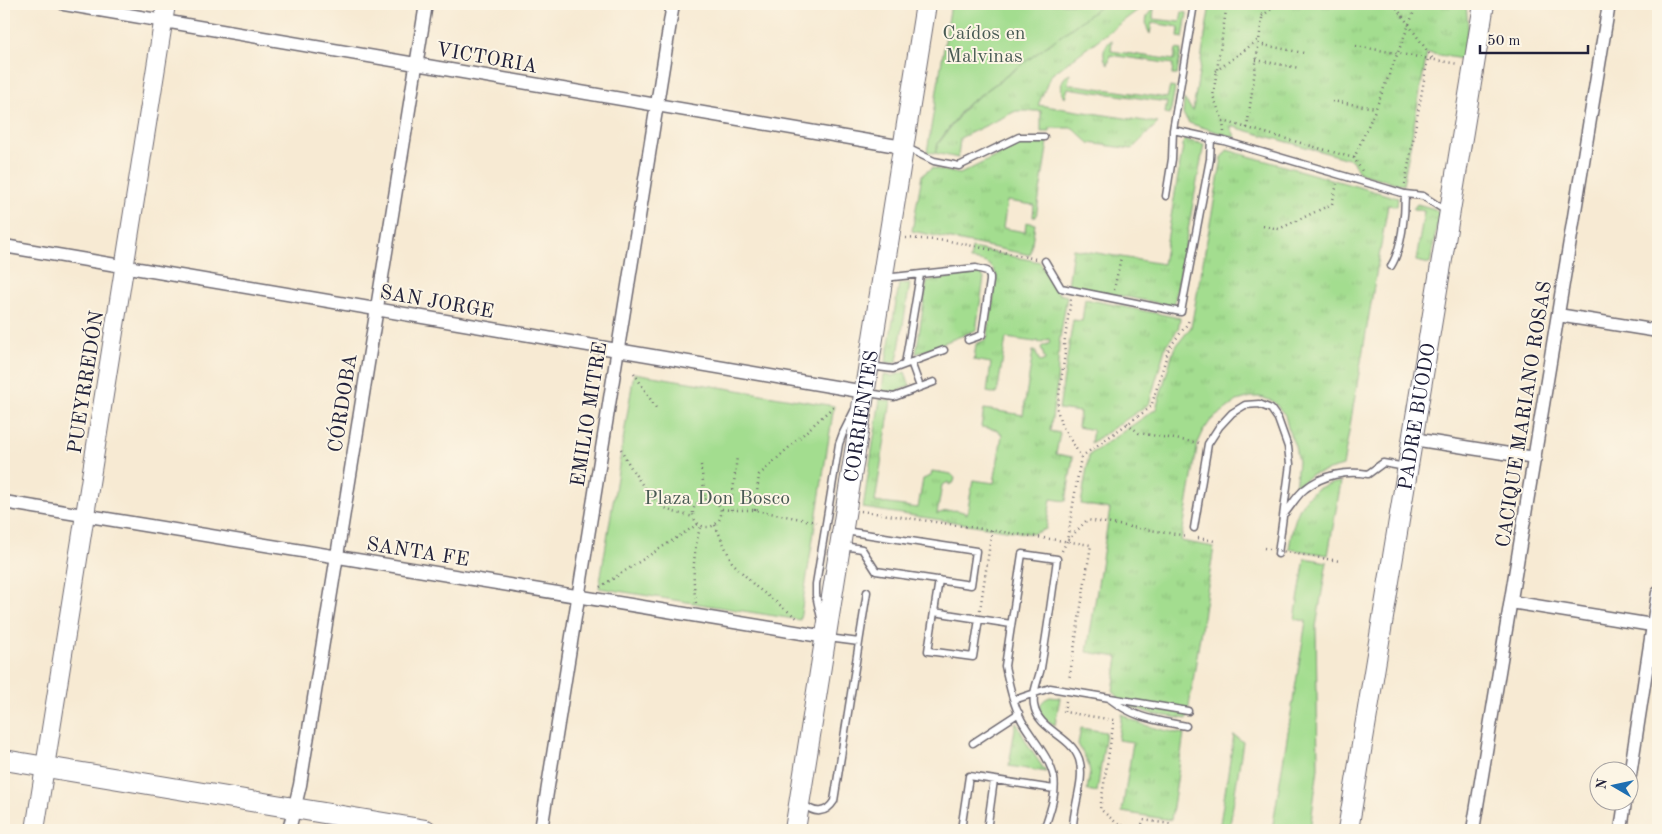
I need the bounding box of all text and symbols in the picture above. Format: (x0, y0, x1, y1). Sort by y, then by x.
scale bar (1480, 22, 1587, 54)
park label: Caídos en Malvinas (942, 24, 1026, 67)
text: 50 m (1487, 34, 1521, 49)
street label: VICTORIA (434, 40, 539, 78)
street label: CACIQUE MARIANO ROSAS (1494, 280, 1556, 549)
street label: SAN JORGE (378, 283, 495, 323)
street label: PUEYRREDÓN (62, 309, 108, 455)
street label: EMILIO MITRE (569, 340, 611, 488)
street label: PADRE BUODO (1396, 342, 1440, 492)
street label: CORRIENTES (842, 349, 883, 484)
street label: CÓRDOBA (322, 352, 362, 454)
park label: Plaza Don Bosco (644, 489, 790, 509)
street label: SANTA FE (365, 535, 470, 571)
north arrow (1590, 762, 1640, 812)
text: N (1594, 777, 1610, 791)

